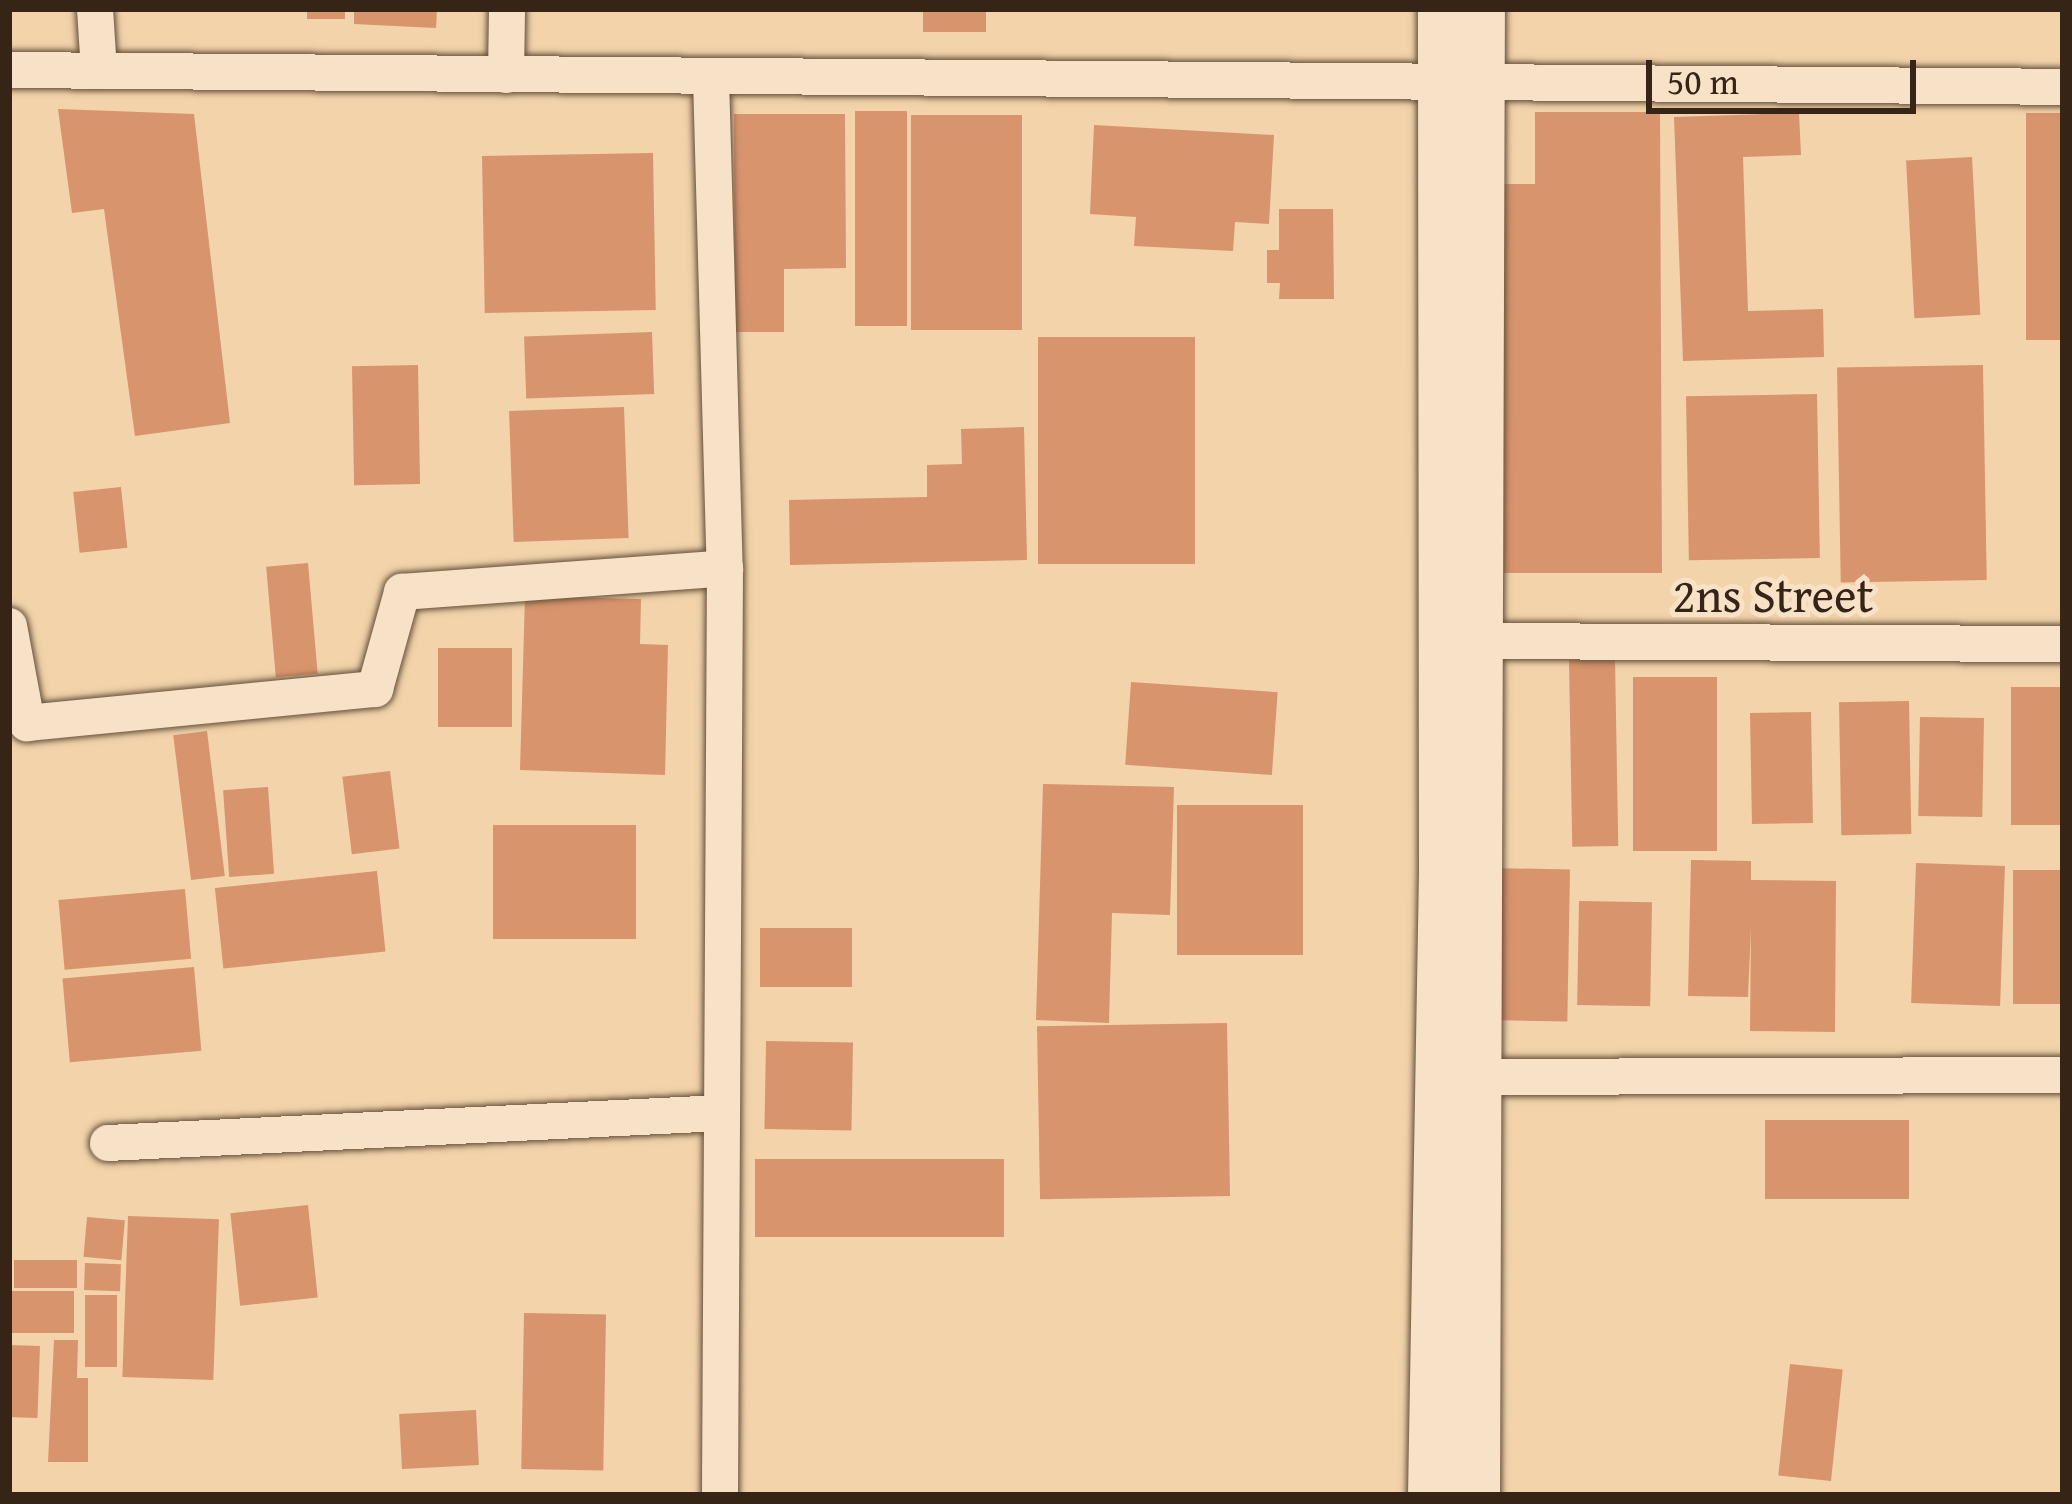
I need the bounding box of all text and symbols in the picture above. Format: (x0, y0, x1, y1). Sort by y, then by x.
scale bar (1652, 36, 1922, 110)
text: 50 m (1667, 54, 1739, 107)
street label: 2ns Street (1672, 566, 1874, 624)

